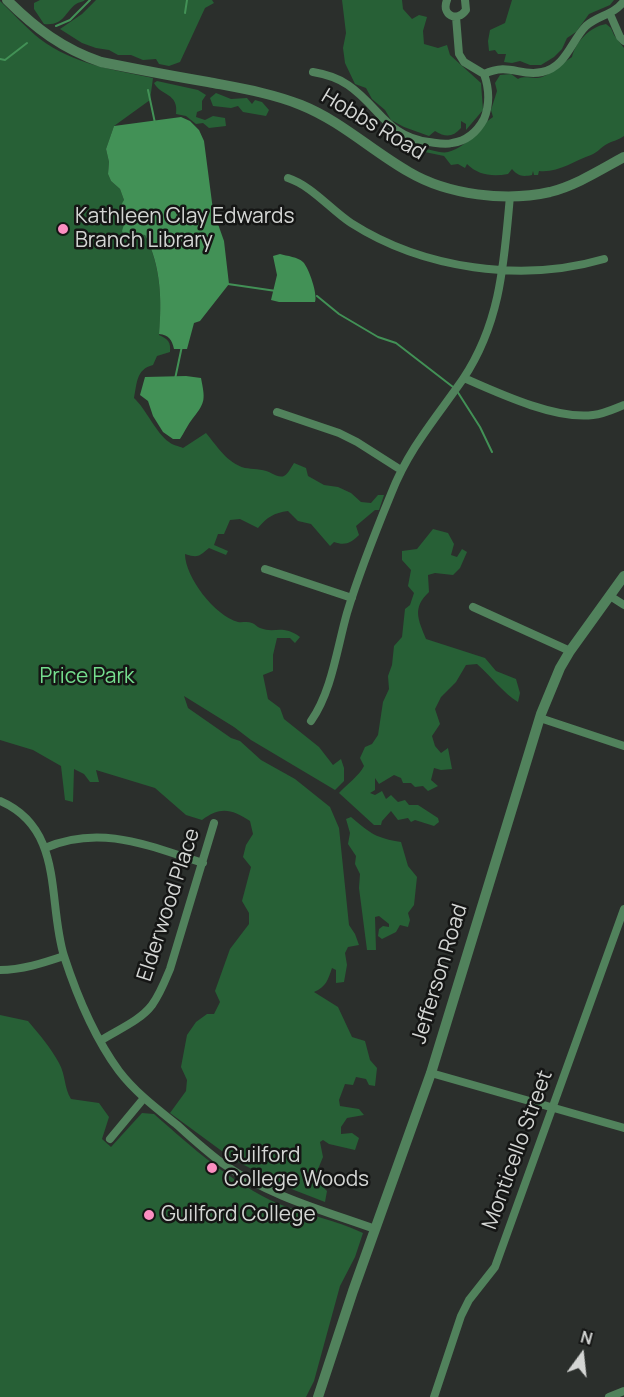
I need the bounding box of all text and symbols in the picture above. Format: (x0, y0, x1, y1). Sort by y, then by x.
street label: Hobbs Road (317, 84, 429, 166)
place label: Kathleen Clay Edwards Branch Library (75, 204, 294, 254)
marker: Kathleen Clay Edwards Branch Library (56, 222, 70, 236)
park label: Price Park (40, 664, 134, 690)
street label: Elderwood Place (132, 825, 206, 985)
street label: Jefferson Road (407, 901, 473, 1047)
street label: Monticello Street (478, 1067, 558, 1233)
place label: Guilford College Woods (224, 1143, 369, 1193)
marker: Guilford College Woods (205, 1161, 219, 1175)
place label: Guilford College (161, 1202, 316, 1228)
marker: Guilford College (142, 1208, 156, 1222)
north arrow (552, 1325, 612, 1385)
text: N (578, 1326, 595, 1350)

